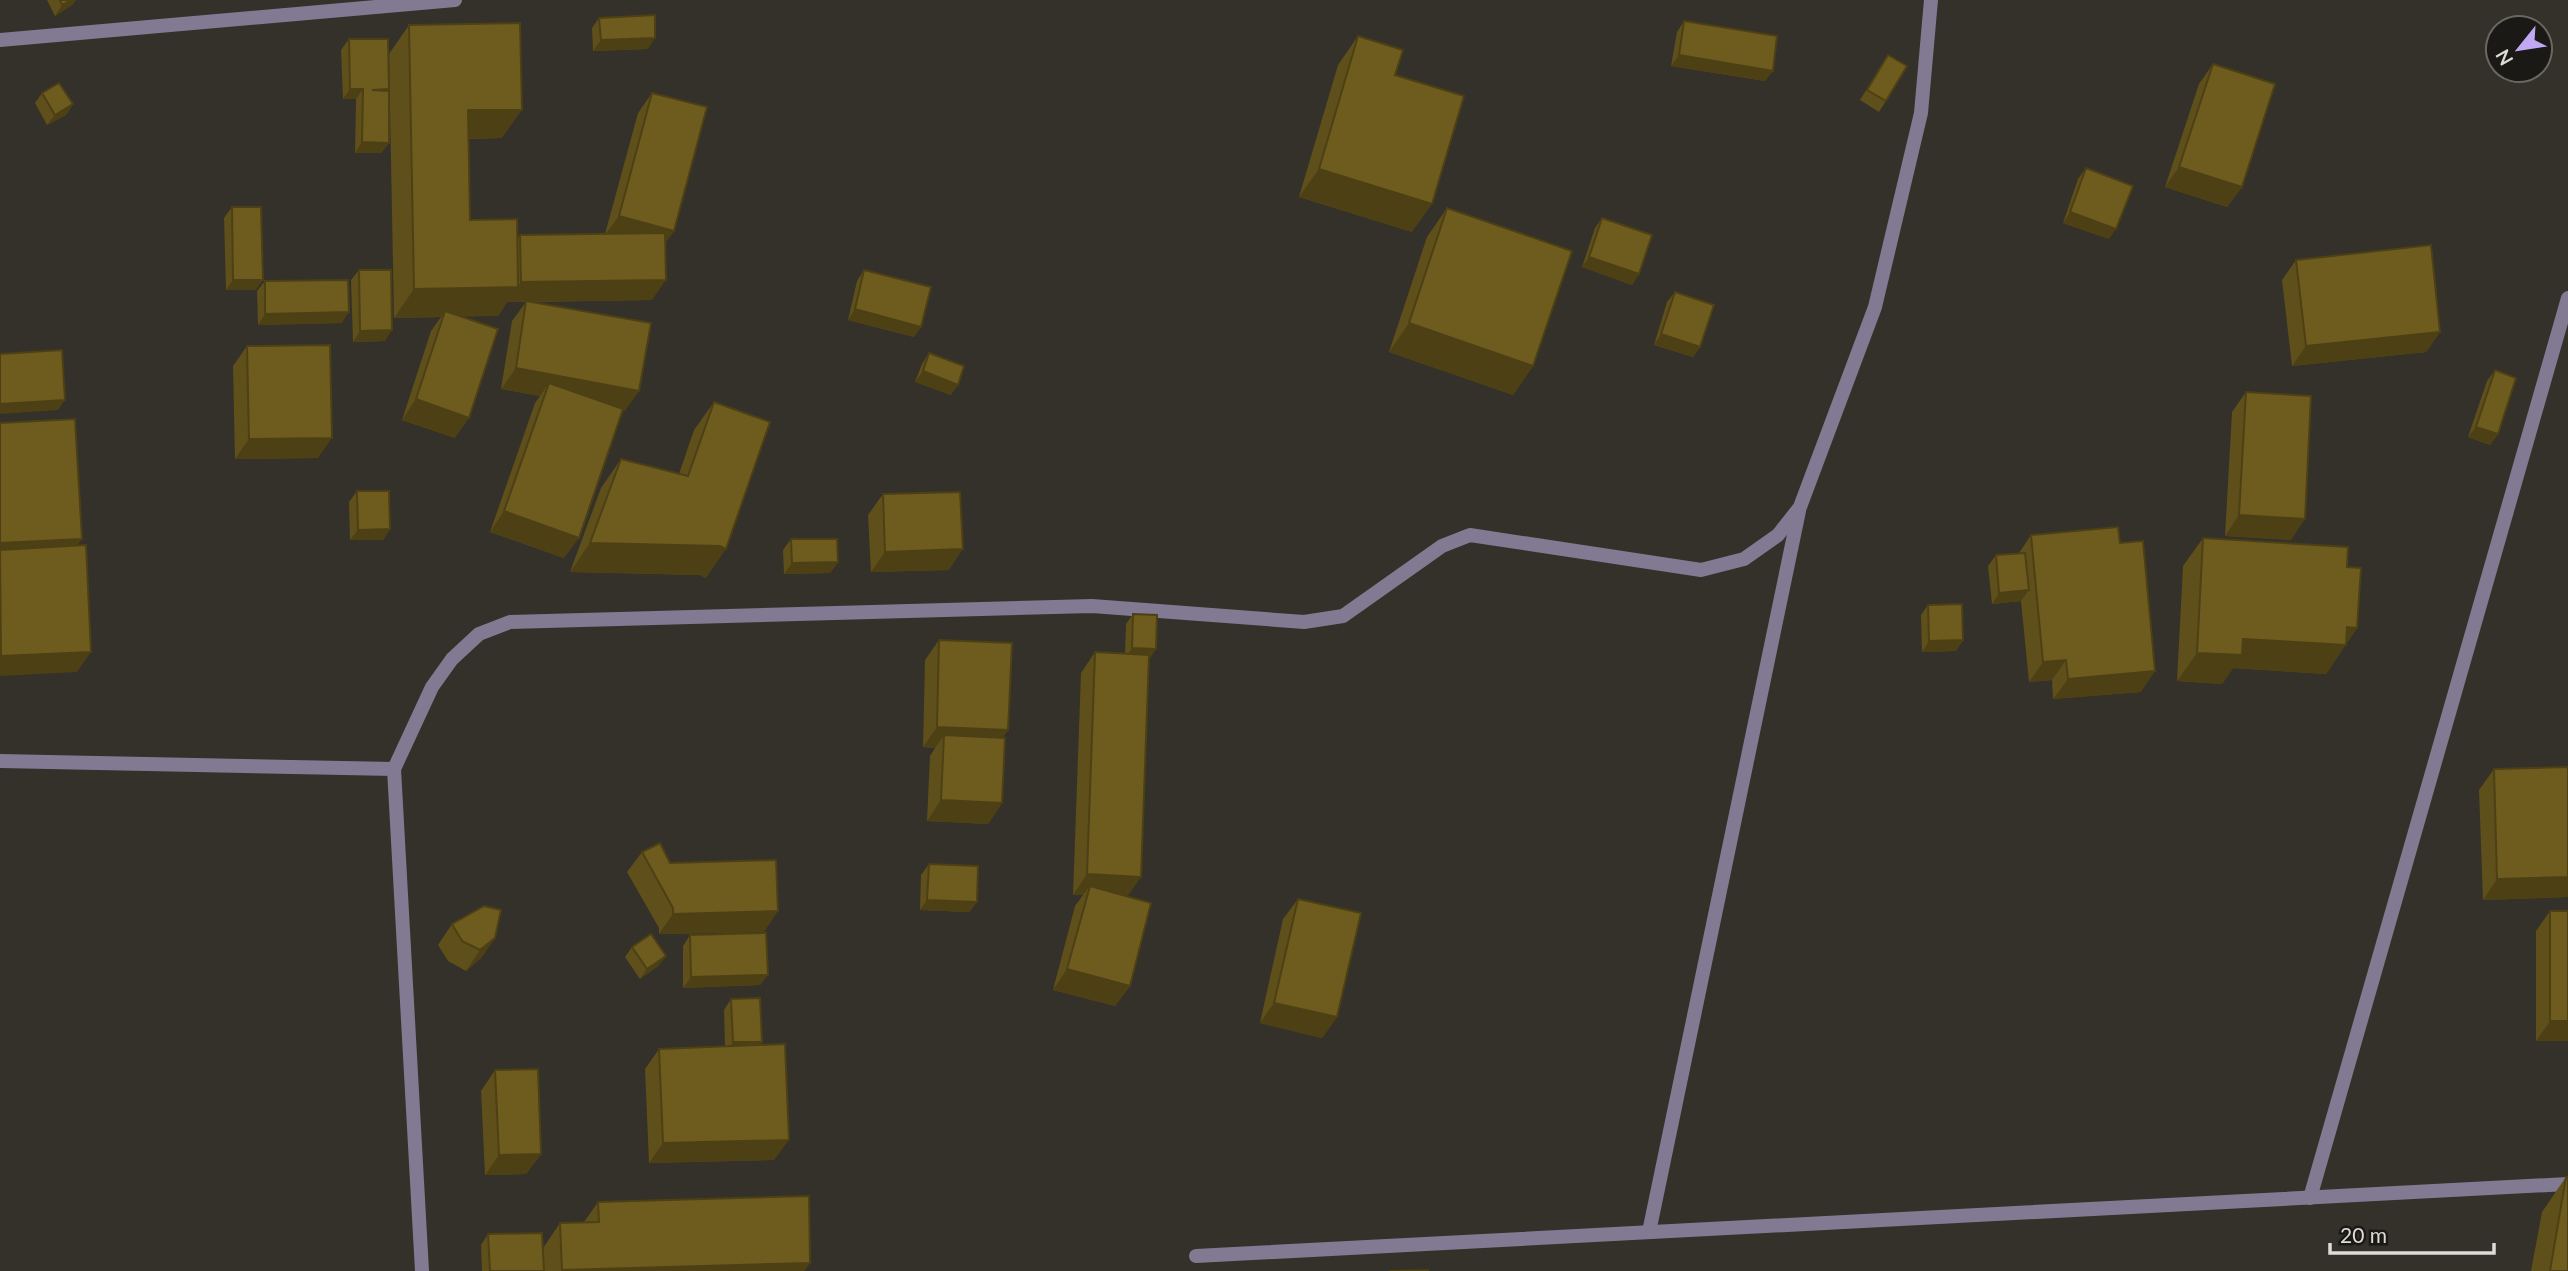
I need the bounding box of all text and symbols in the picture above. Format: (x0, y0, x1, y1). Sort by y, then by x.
north arrow (2484, 14, 2554, 84)
text: N (2490, 46, 2517, 70)
scale bar (2330, 1212, 2494, 1256)
text: 20 m (2340, 1222, 2387, 1247)

